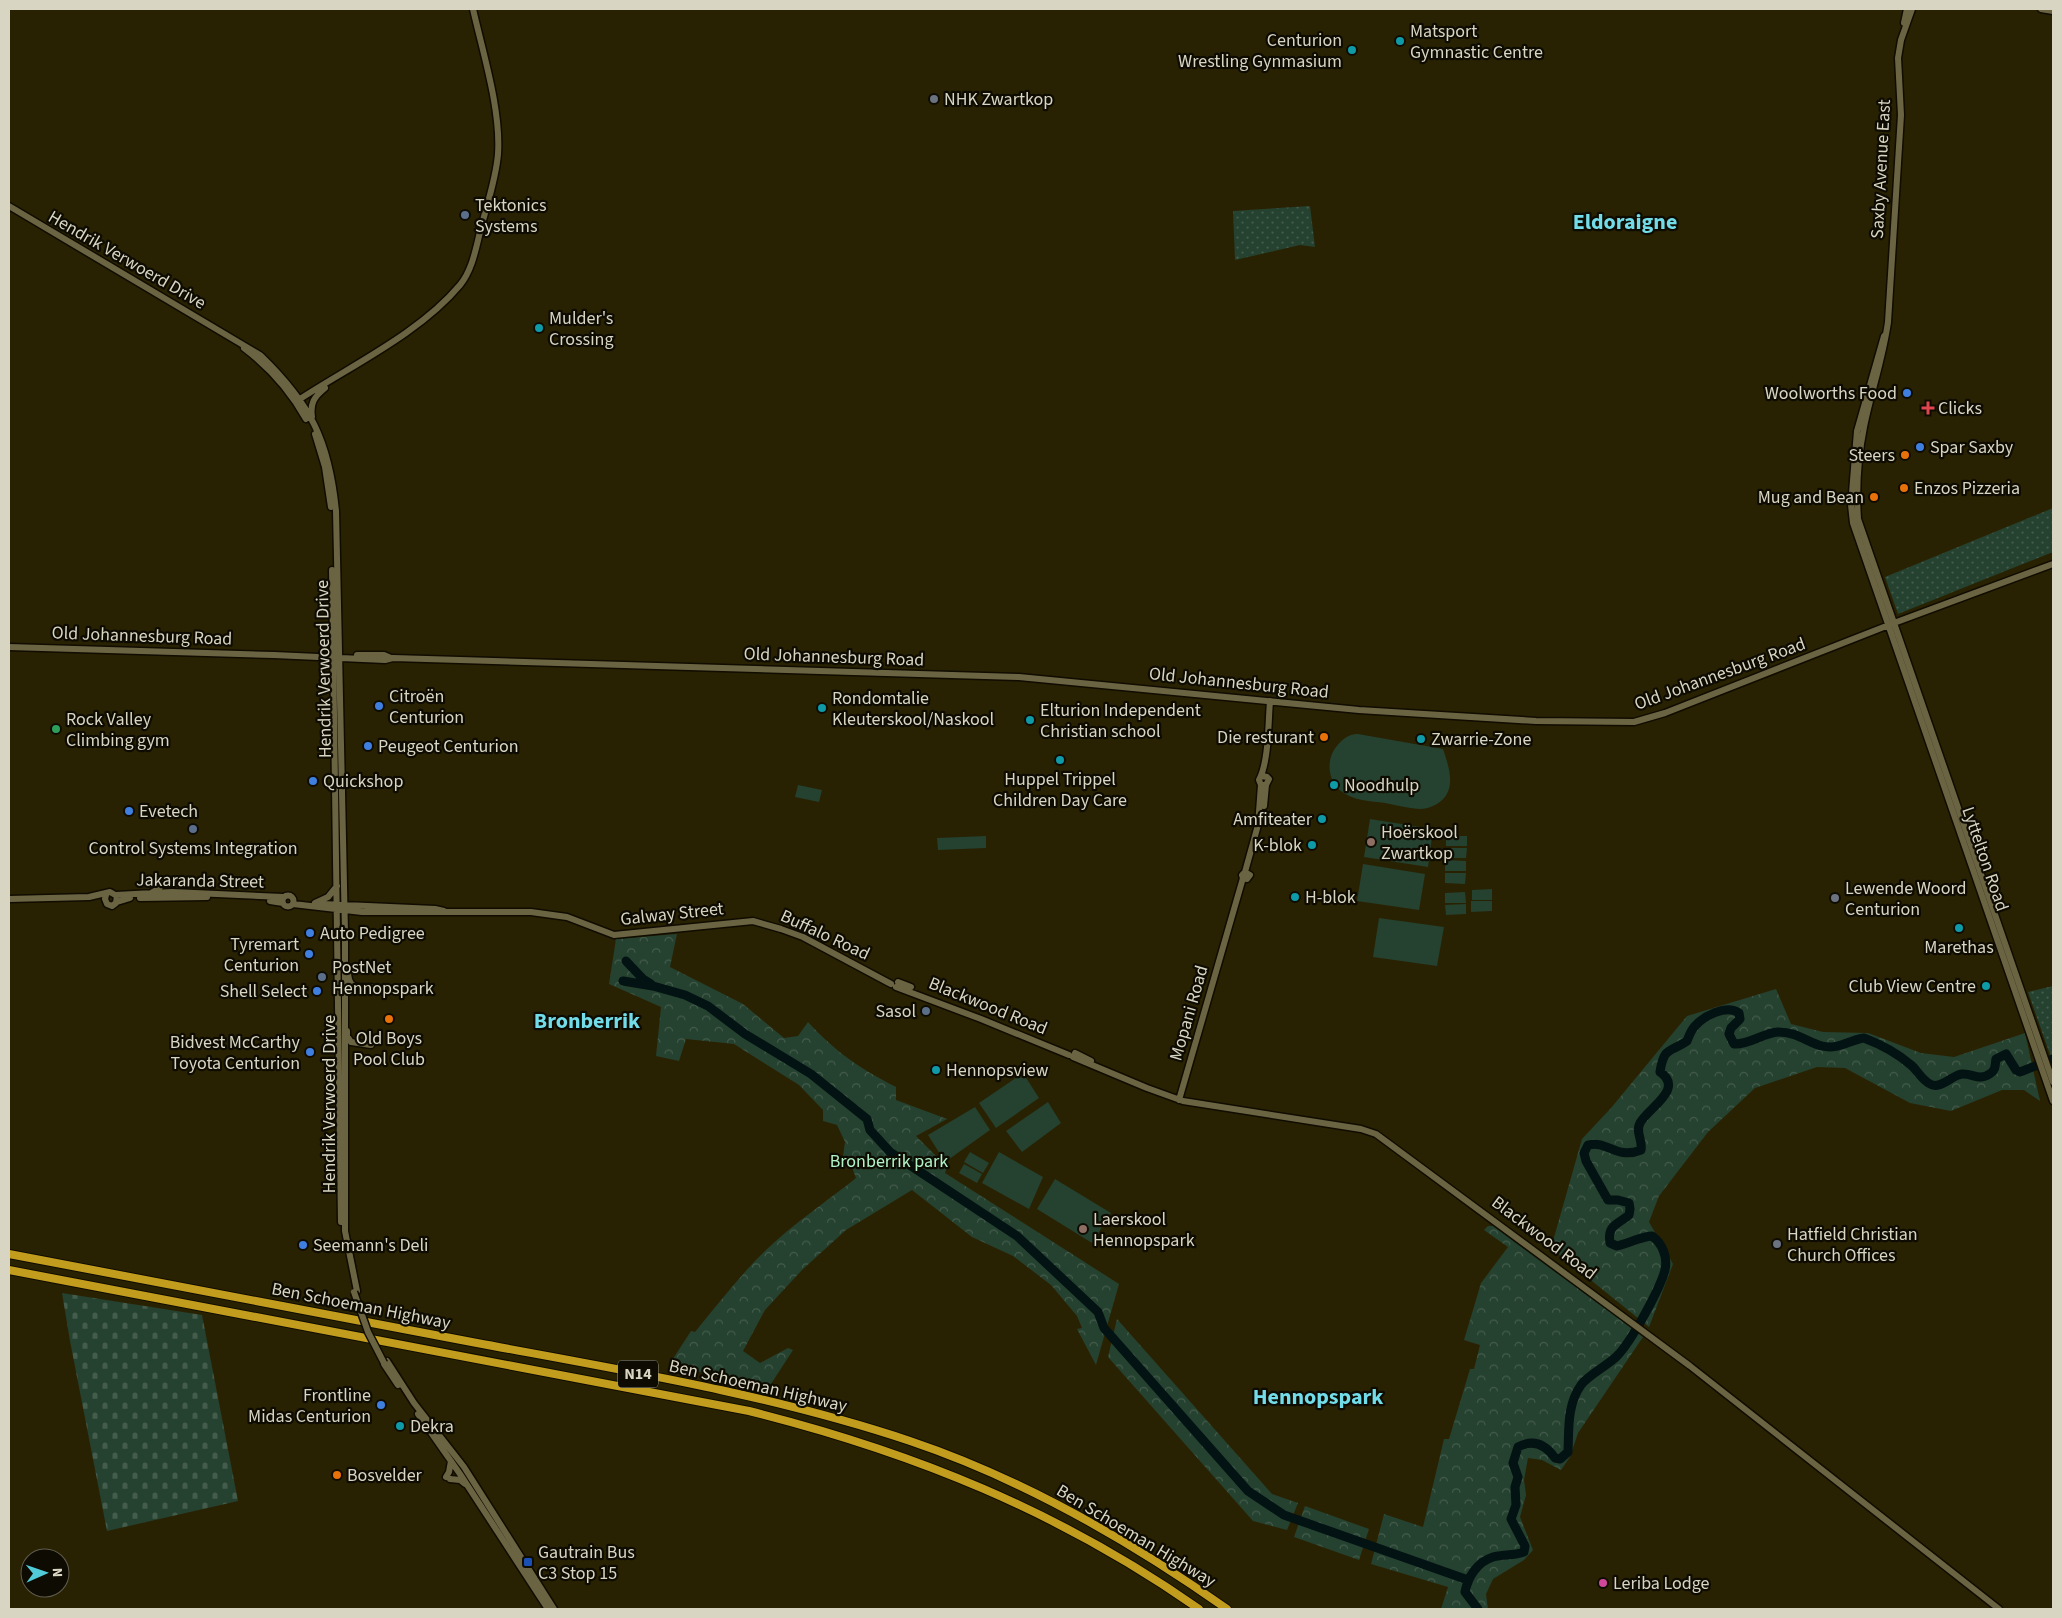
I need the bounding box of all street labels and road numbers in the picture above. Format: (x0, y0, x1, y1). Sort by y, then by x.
street label: Saxby Avenue East (1865, 99, 1897, 239)
street label: Hendrik Verwoerd Drive (43, 205, 211, 315)
street label: Hendrik Verwoerd Drive (310, 580, 338, 758)
street label: Old Johannesburg Road (51, 620, 233, 652)
street label: Old Johannesburg Road (1631, 631, 1809, 717)
street label: Old Johannesburg Road (743, 641, 925, 673)
street label: Old Johannesburg Road (1148, 661, 1330, 705)
street label: Lyttelton Road (1955, 803, 2015, 915)
street label: Jakaranda Street (136, 867, 264, 895)
street label: Galway Street (619, 896, 725, 932)
street label: Buffalo Road (776, 903, 874, 967)
street label: Mopani Road (1163, 962, 1215, 1064)
street label: Blackwood Road (925, 971, 1051, 1041)
street label: Hendrik Verwoerd Drive (317, 1015, 342, 1193)
street label: Blackwood Road (1486, 1190, 1602, 1286)
street label: Ben Schoeman Highway (269, 1276, 453, 1336)
street label: Ben Schoeman Highway (667, 1353, 850, 1419)
road number: N14 (618, 1360, 658, 1388)
street label: Ben Schoeman Highway (1052, 1478, 1221, 1594)

